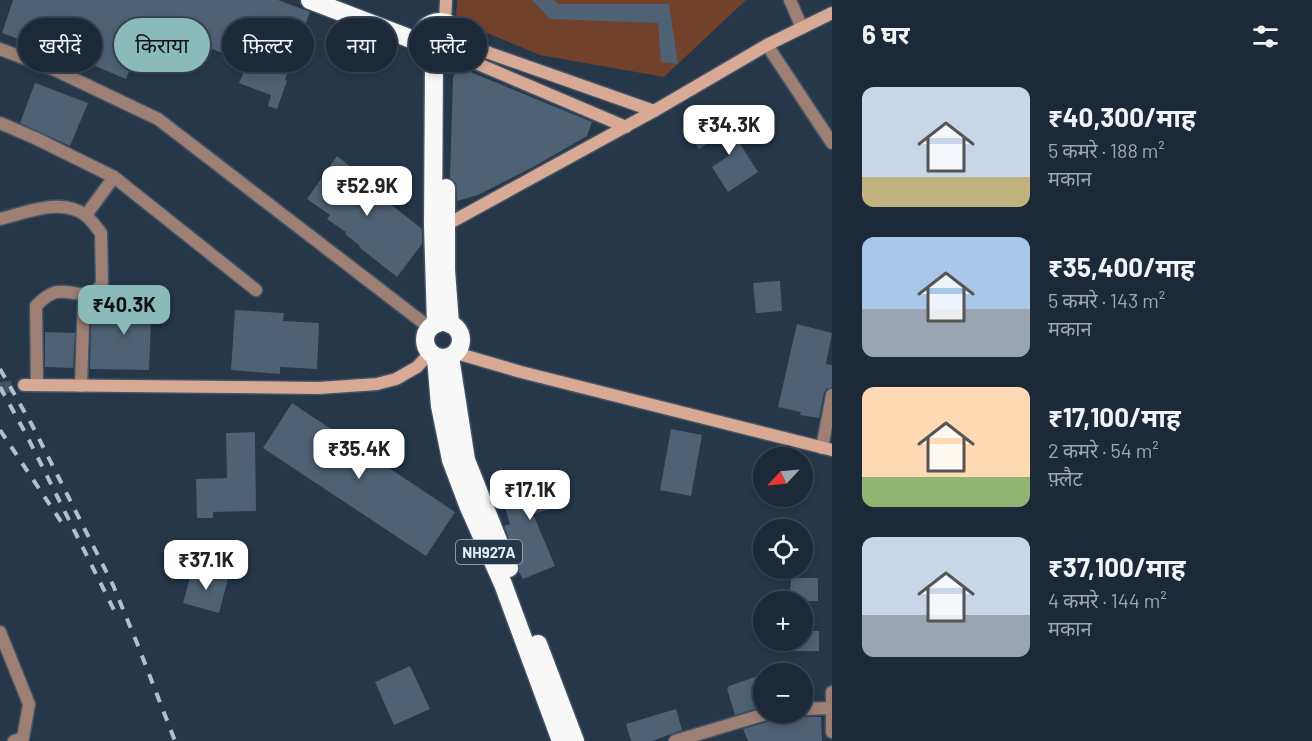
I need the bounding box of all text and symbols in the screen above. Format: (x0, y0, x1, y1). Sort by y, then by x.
chip: खरीदें (18, 18, 102, 72)
chip: किराया (114, 18, 210, 72)
chip: फ़िल्टर (222, 18, 314, 72)
chip: नया (326, 18, 397, 72)
chip: फ़्लैट (409, 18, 487, 72)
text: 6 घर (862, 18, 909, 49)
icon: filters (1249, 20, 1282, 53)
text: ₹40,300/माह (1048, 101, 1196, 132)
pin: ₹34.3K (680, 105, 778, 156)
icon: home (910, 111, 982, 183)
text: ₹34.3K (697, 112, 761, 136)
text: 5 कमरे · 188 m² (1048, 138, 1165, 162)
pin: ₹52.9K (318, 166, 416, 217)
text: मकान (1048, 166, 1092, 190)
text: ₹52.9K (336, 173, 398, 197)
text: ₹35,400/माह (1048, 251, 1195, 282)
icon: home (910, 261, 982, 333)
pin: ₹40.3K (75, 285, 173, 336)
text: 5 कमरे · 143 m² (1048, 288, 1165, 312)
text: ₹40.3K (92, 292, 156, 316)
text: मकान (1048, 316, 1092, 340)
text: ₹17,100/माह (1048, 401, 1181, 432)
icon: home (910, 411, 982, 483)
pin: ₹35.4K (310, 429, 408, 480)
text: ₹35.4K (327, 436, 391, 460)
text: 2 कमरे · 54 m² (1048, 438, 1159, 462)
north arrow (753, 447, 813, 507)
map controls (753, 447, 813, 723)
text: फ़्लैट (1048, 466, 1083, 490)
pin: ₹17.1K (481, 470, 579, 521)
text: ₹17.1K (504, 477, 556, 501)
button: locate (753, 519, 813, 579)
pin: ₹37.1K (157, 540, 255, 591)
road number: NH927A (456, 540, 522, 564)
text: ₹37.1K (178, 547, 234, 571)
text: ₹37,100/माह (1048, 551, 1185, 582)
icon: home (910, 561, 982, 633)
text: 4 कमरे · 144 m² (1048, 588, 1167, 612)
button: + (753, 591, 813, 651)
text: मकान (1048, 616, 1092, 640)
button: − (753, 663, 813, 723)

